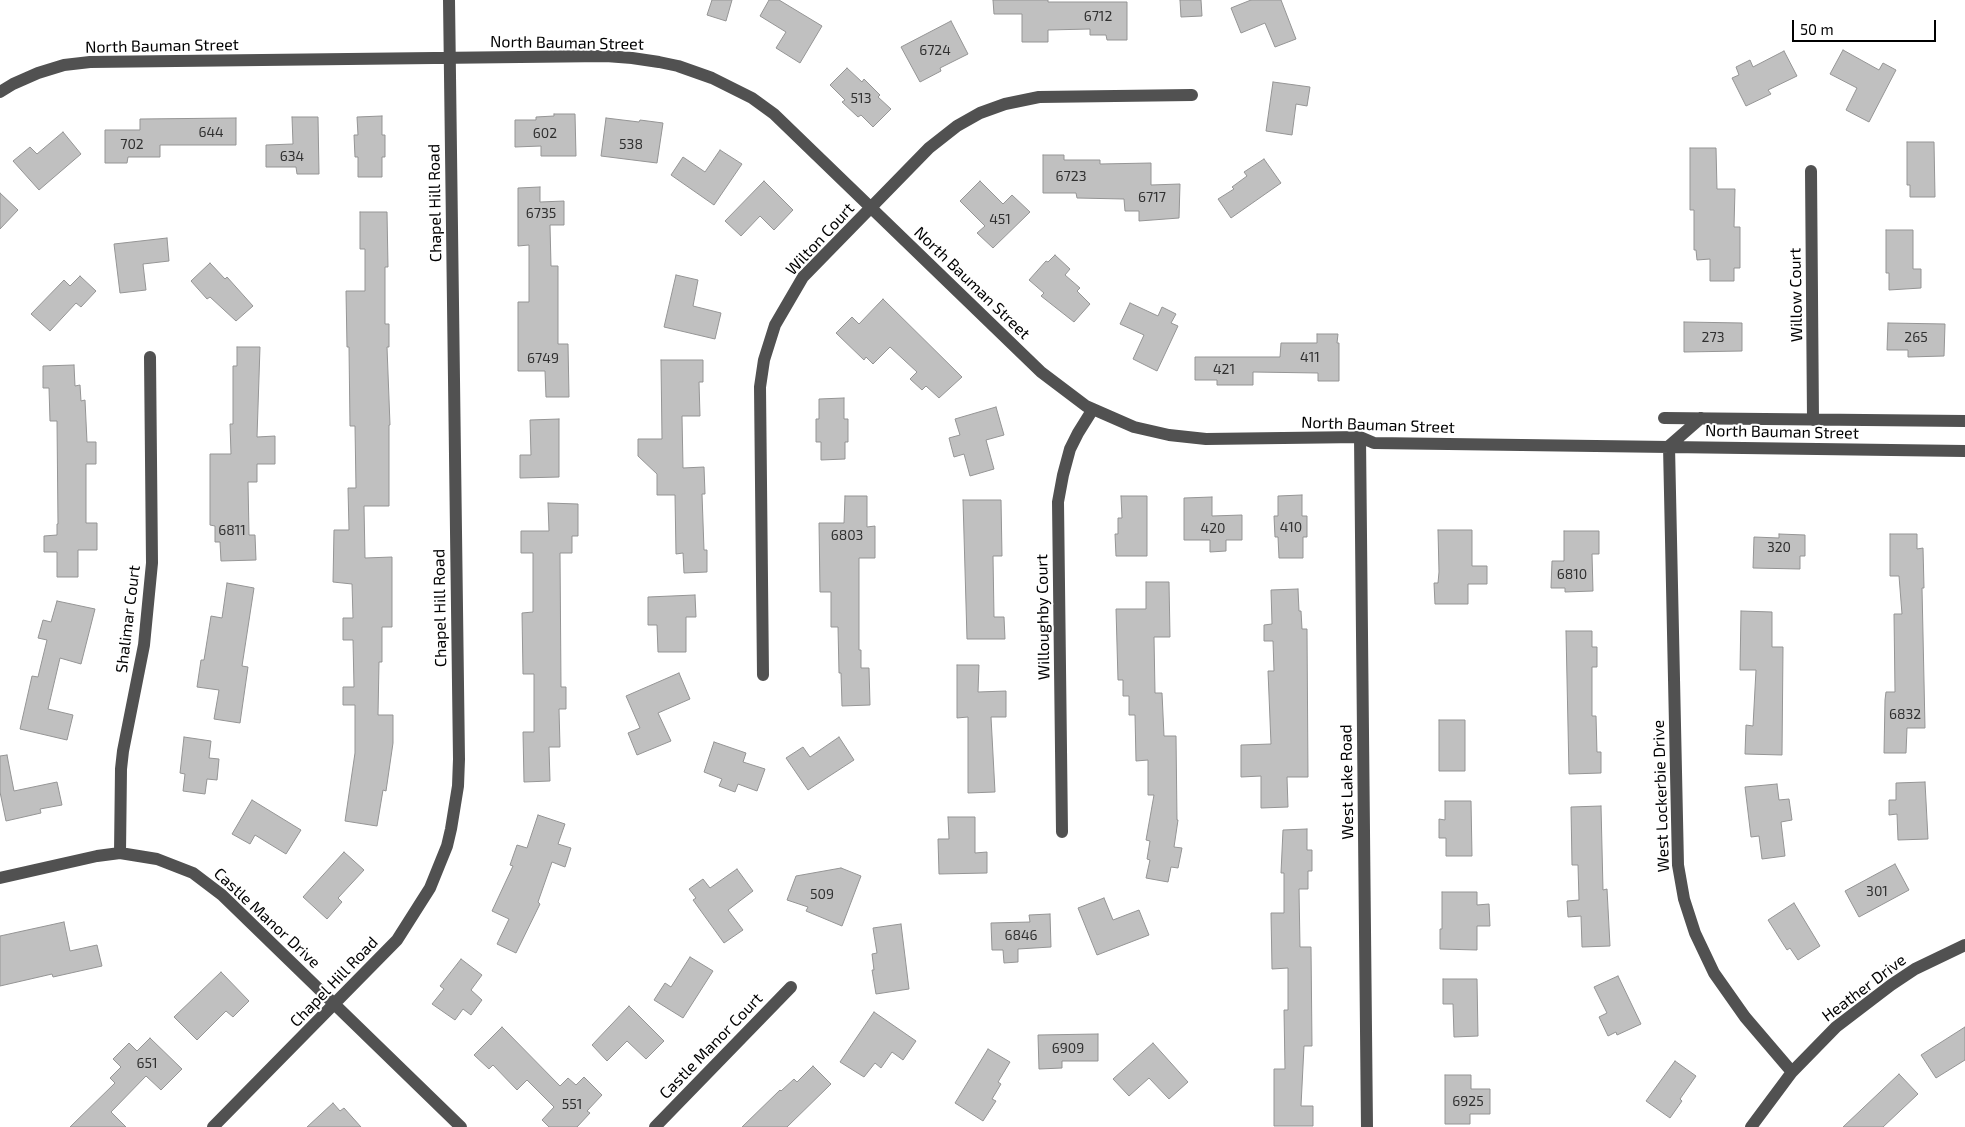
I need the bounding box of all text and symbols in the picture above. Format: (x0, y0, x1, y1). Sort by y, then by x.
house number: 6712 (1084, 8, 1112, 24)
scale bar (1795, 10, 1939, 42)
text: 50 m (1800, 20, 1834, 38)
street label: North Bauman Street (490, 32, 644, 54)
street label: North Bauman Street (85, 35, 239, 57)
house number: 6724 (919, 42, 951, 58)
house number: 513 (851, 90, 871, 106)
house number: 644 (198, 124, 224, 140)
house number: 602 (533, 125, 557, 141)
house number: 702 (120, 136, 144, 152)
house number: 538 (619, 136, 643, 152)
street label: Chapel Hill Road (424, 144, 446, 262)
house number: 634 (280, 148, 304, 164)
house number: 6723 (1056, 168, 1086, 184)
house number: 6717 (1138, 189, 1166, 205)
street label: Wilton Court (782, 199, 858, 279)
house number: 6735 (526, 205, 556, 221)
house number: 451 (989, 211, 1011, 227)
street label: North Bauman Street (910, 223, 1034, 343)
street label: Willow Court (1786, 248, 1806, 342)
house number: 273 (1702, 329, 1724, 345)
house number: 265 (1904, 329, 1928, 345)
house number: 411 (1300, 349, 1320, 365)
house number: 6749 (527, 350, 559, 366)
house number: 421 (1213, 361, 1235, 377)
street label: North Bauman Street (1301, 413, 1455, 437)
street label: North Bauman Street (1705, 421, 1859, 443)
house number: 410 (1280, 519, 1302, 535)
house number: 420 (1201, 520, 1225, 536)
house number: 6811 (218, 522, 246, 538)
house number: 6803 (831, 527, 863, 543)
house number: 320 (1767, 539, 1791, 555)
street label: Chapel Hill Road (429, 549, 451, 667)
street label: Willoughby Court (1032, 554, 1054, 680)
street label: Shalimar Court (112, 564, 144, 674)
house number: 6810 (1557, 566, 1587, 582)
house number: 6832 (1889, 706, 1921, 722)
street label: West Lockerbie Drive (1649, 719, 1673, 873)
street label: West Lake Road (1336, 724, 1358, 840)
street label: Castle Manor Drive (210, 864, 324, 972)
house number: 301 (1866, 883, 1888, 899)
house number: 509 (810, 886, 834, 902)
house number: 6846 (1004, 927, 1038, 943)
street label: Chapel Hill Road (286, 933, 382, 1031)
street label: Heather Drive (1818, 950, 1910, 1026)
street label: Castle Manor Court (655, 989, 767, 1103)
house number: 6909 (1052, 1040, 1084, 1056)
house number: 651 (136, 1055, 158, 1071)
house number: 6925 (1452, 1093, 1484, 1109)
house number: 551 (562, 1096, 582, 1112)

